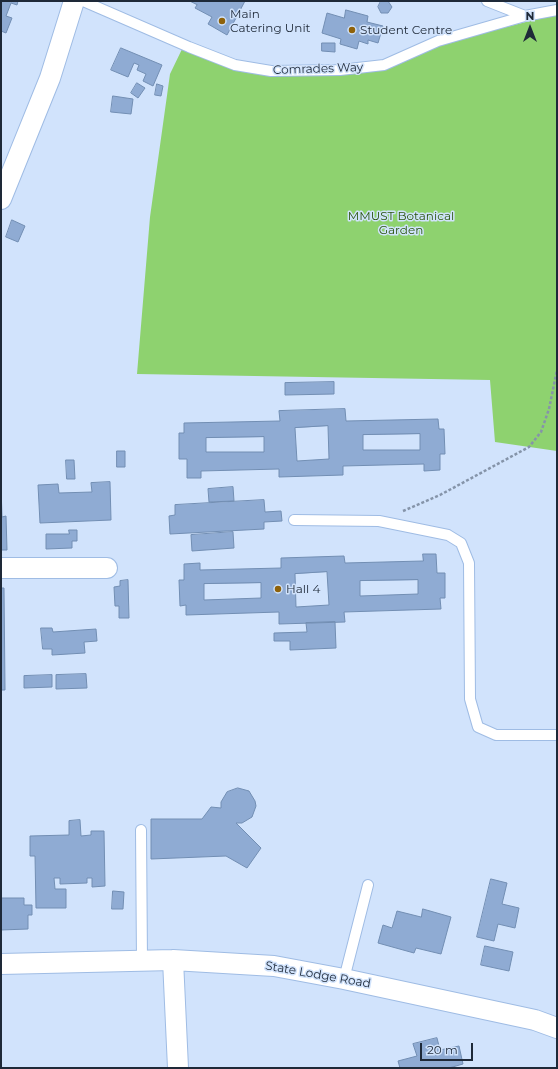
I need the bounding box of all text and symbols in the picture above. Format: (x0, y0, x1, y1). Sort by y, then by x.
place label: Main Catering Unit (230, 7, 310, 35)
north arrow (510, 8, 550, 48)
text: N (526, 9, 534, 23)
marker: Main Catering Unit (217, 16, 227, 26)
place label: Student Centre (360, 23, 452, 37)
marker: Student Centre (347, 25, 357, 35)
street label: Comrades Way (273, 60, 363, 78)
park label: MMUST Botanical Garden (348, 209, 454, 237)
place label: Hall 4 (286, 582, 320, 596)
marker: Hall 4 (273, 584, 283, 594)
street label: State Lodge Road (264, 959, 372, 991)
scale bar (422, 1035, 475, 1061)
text: 20 m (427, 1042, 458, 1057)

